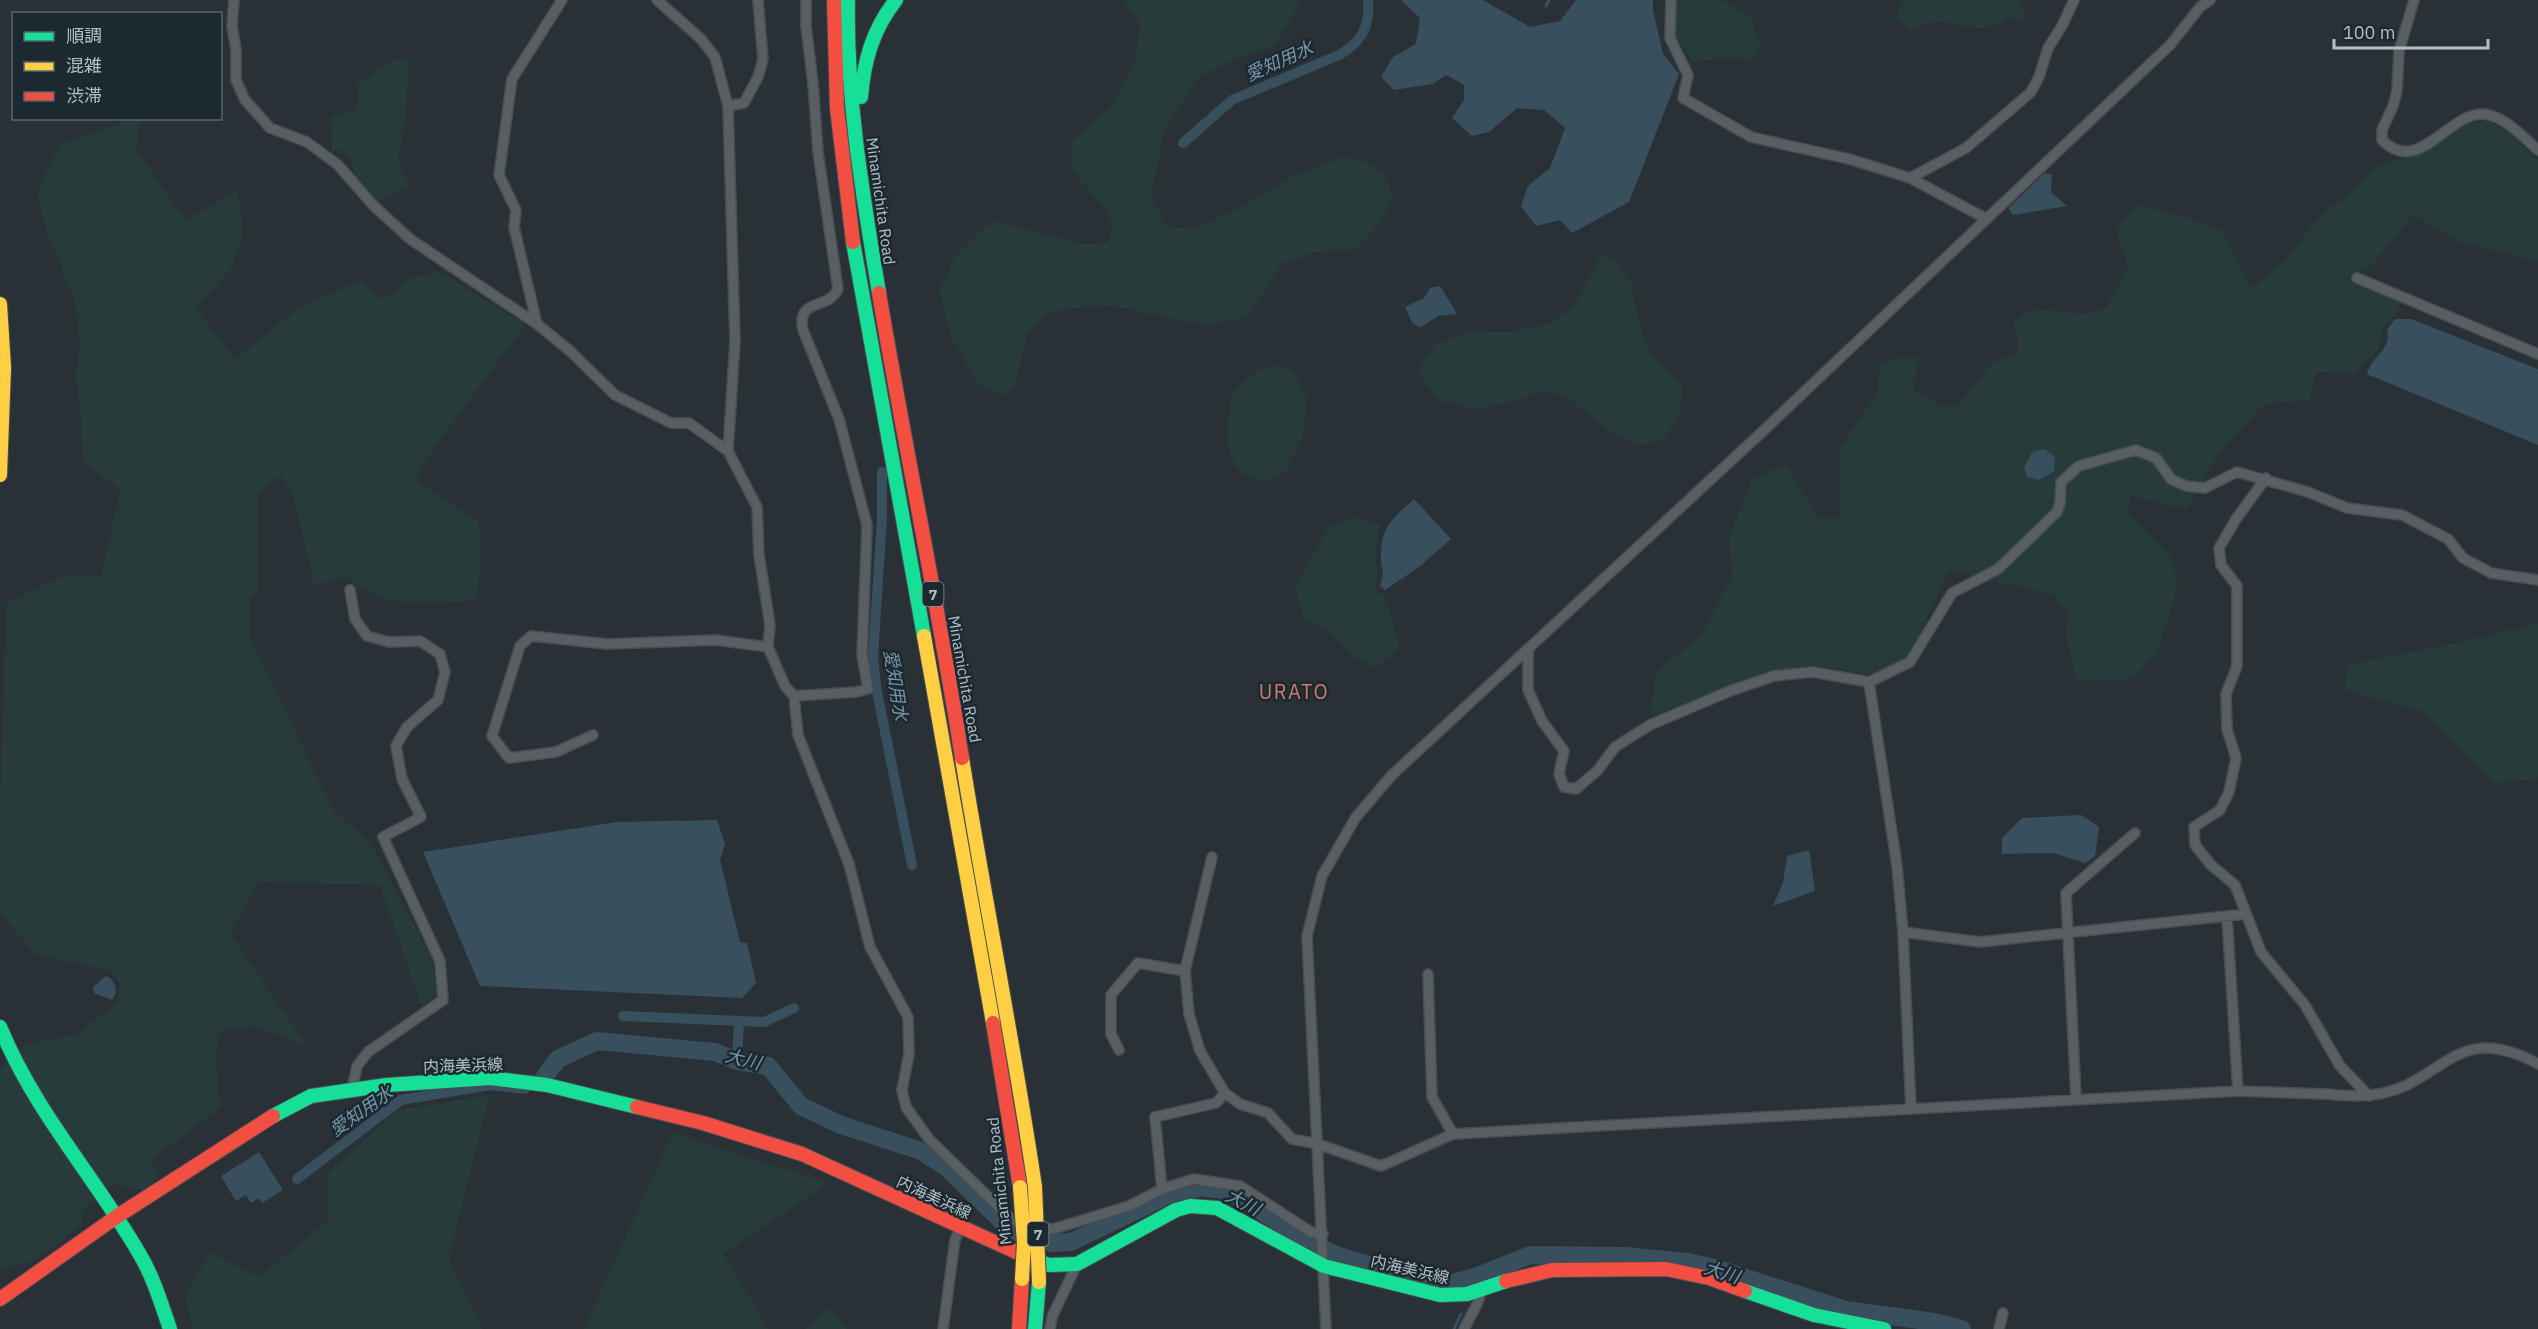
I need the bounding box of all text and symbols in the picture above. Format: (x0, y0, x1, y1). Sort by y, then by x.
legend (12, 12, 222, 120)
scale bar (2334, 12, 2488, 50)
text: 100 m (2343, 21, 2395, 44)
text: 順調 (66, 24, 102, 47)
water label: 愛知用水 (1241, 35, 1318, 86)
text: 混雑 (66, 54, 102, 77)
text: 渋滞 (66, 84, 102, 107)
street label: Minamichita Road (862, 136, 900, 266)
road number: 7 (922, 582, 944, 606)
street label: Minamichita Road (944, 614, 986, 744)
water label: 愛知用水 (879, 648, 913, 724)
district label: URATO (1259, 678, 1329, 705)
water label: 大川 (723, 1043, 765, 1075)
street label: 内海美浜線 (423, 1054, 503, 1076)
water label: 愛知用水 (325, 1080, 399, 1141)
street label: Minamichita Road (982, 1116, 1016, 1246)
street label: 内海美浜線 (894, 1171, 974, 1223)
water label: 大川 (1222, 1184, 1266, 1221)
road number: 7 (1028, 1222, 1048, 1246)
street label: 内海美浜線 (1369, 1250, 1451, 1288)
water label: 大川 (1701, 1256, 1744, 1289)

